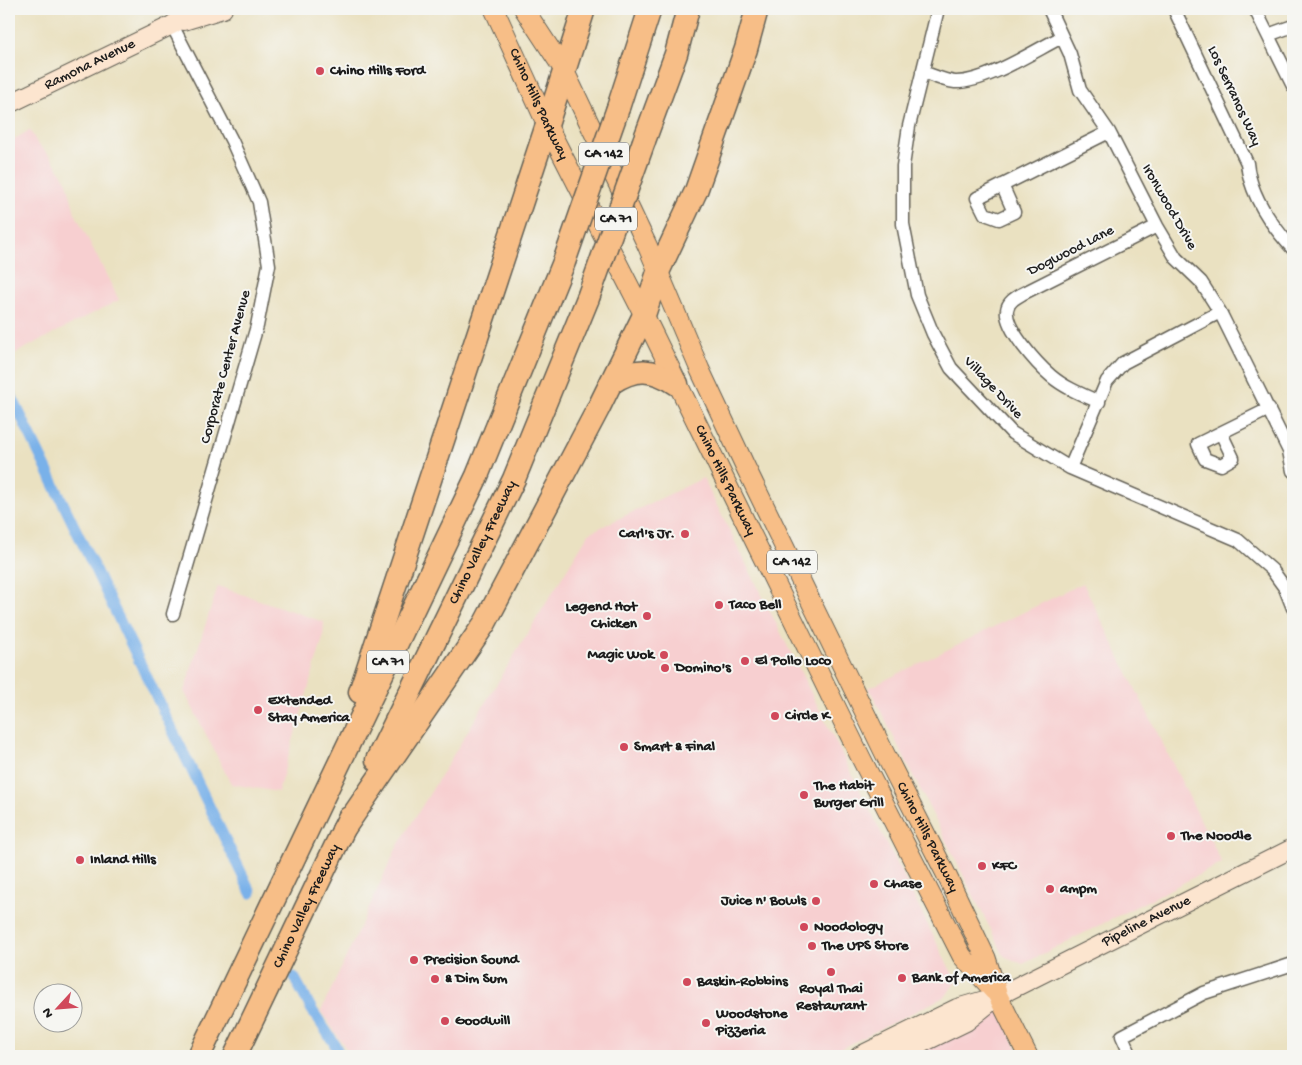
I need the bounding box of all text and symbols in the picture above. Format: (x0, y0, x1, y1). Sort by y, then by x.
street label: Ramona Avenue (42, 35, 139, 94)
street label: Los Serranos Way (1203, 43, 1265, 150)
street label: Chino Hills Parkway (504, 46, 573, 164)
place label: Chino Hills Ford (329, 62, 427, 80)
marker: Chino Hills Ford (314, 65, 326, 77)
road number: CA 142 (579, 142, 629, 166)
street label: Ironwood Drive (1137, 161, 1201, 253)
road number: CA 71 (595, 208, 637, 230)
street label: Dogwood Lane (1024, 221, 1117, 281)
street label: Corporate Center Avenue (197, 288, 255, 446)
street label: Village Drive (959, 352, 1027, 423)
street label: Chino Hills Parkway (690, 422, 760, 539)
street label: Chino Valley Freeway (445, 477, 521, 607)
place label: Carl's Jr. (618, 525, 675, 543)
marker: Carl's Jr. (679, 528, 691, 540)
road number: CA 142 (767, 550, 817, 574)
place label: Taco Bell (728, 596, 782, 614)
place label: Legend Hot Chicken (566, 598, 639, 633)
marker: Taco Bell (713, 599, 725, 611)
marker: Legend Hot Chicken (641, 610, 653, 622)
place label: Magic Wok (588, 646, 656, 664)
marker: Magic Wok (658, 649, 670, 661)
road number: CA 71 (367, 650, 409, 674)
place label: El Pollo Loco (755, 652, 832, 670)
marker: El Pollo Loco (739, 655, 751, 667)
place label: Domino's (673, 659, 732, 677)
marker: Domino's (659, 662, 671, 674)
place label: Extended Stay America (268, 692, 350, 727)
marker: Extended Stay America (252, 704, 264, 716)
place label: Circle K (784, 707, 831, 725)
marker: Circle K (769, 710, 781, 722)
place label: Smart & Final (634, 738, 716, 756)
marker: Smart & Final (618, 741, 630, 753)
place label: The Habit Burger Grill (813, 777, 884, 812)
street label: Chino Hills Parkway (892, 779, 963, 896)
marker: The Habit Burger Grill (798, 789, 810, 801)
place label: The Noodle (1180, 827, 1253, 845)
marker: The Noodle (1165, 830, 1177, 842)
street label: Chino Valley Freeway (269, 841, 344, 971)
place label: Inland Hills (90, 851, 157, 869)
marker: Inland Hills (74, 854, 86, 866)
place label: KFC (991, 857, 1018, 875)
marker: KFC (976, 860, 988, 872)
place label: Chase (883, 875, 923, 893)
marker: Chase (868, 878, 880, 890)
place label: ampm (1059, 880, 1097, 898)
marker: ampm (1044, 883, 1056, 895)
place label: Juice n' Bowls (720, 892, 807, 910)
street label: Pipeline Avenue (1098, 892, 1194, 952)
marker: Juice n' Bowls (810, 895, 822, 907)
place label: Noodology (814, 918, 884, 936)
marker: Noodology (798, 921, 810, 933)
place label: The UPS Store (821, 937, 910, 955)
marker: The UPS Store (806, 940, 818, 952)
place label: Precision Sound (423, 951, 521, 969)
marker: Precision Sound (408, 954, 420, 966)
marker: Royal Thai Restaurant (825, 966, 837, 978)
place label: Bank of America (911, 969, 1011, 987)
place label: & Dim Sum (445, 970, 508, 988)
marker: Bank of America (896, 972, 908, 984)
marker: & Dim Sum (429, 973, 441, 985)
place label: Baskin-Robbins (696, 973, 789, 991)
marker: Baskin-Robbins (681, 976, 693, 988)
place label: Royal Thai Restaurant (795, 980, 868, 1015)
north arrow (32, 982, 82, 1032)
text: N (39, 1005, 58, 1020)
place label: Woodstone Pizzeria (715, 1005, 789, 1040)
place label: Goodwill (455, 1012, 511, 1030)
marker: Goodwill (439, 1015, 451, 1027)
marker: Woodstone Pizzeria (700, 1017, 712, 1029)

